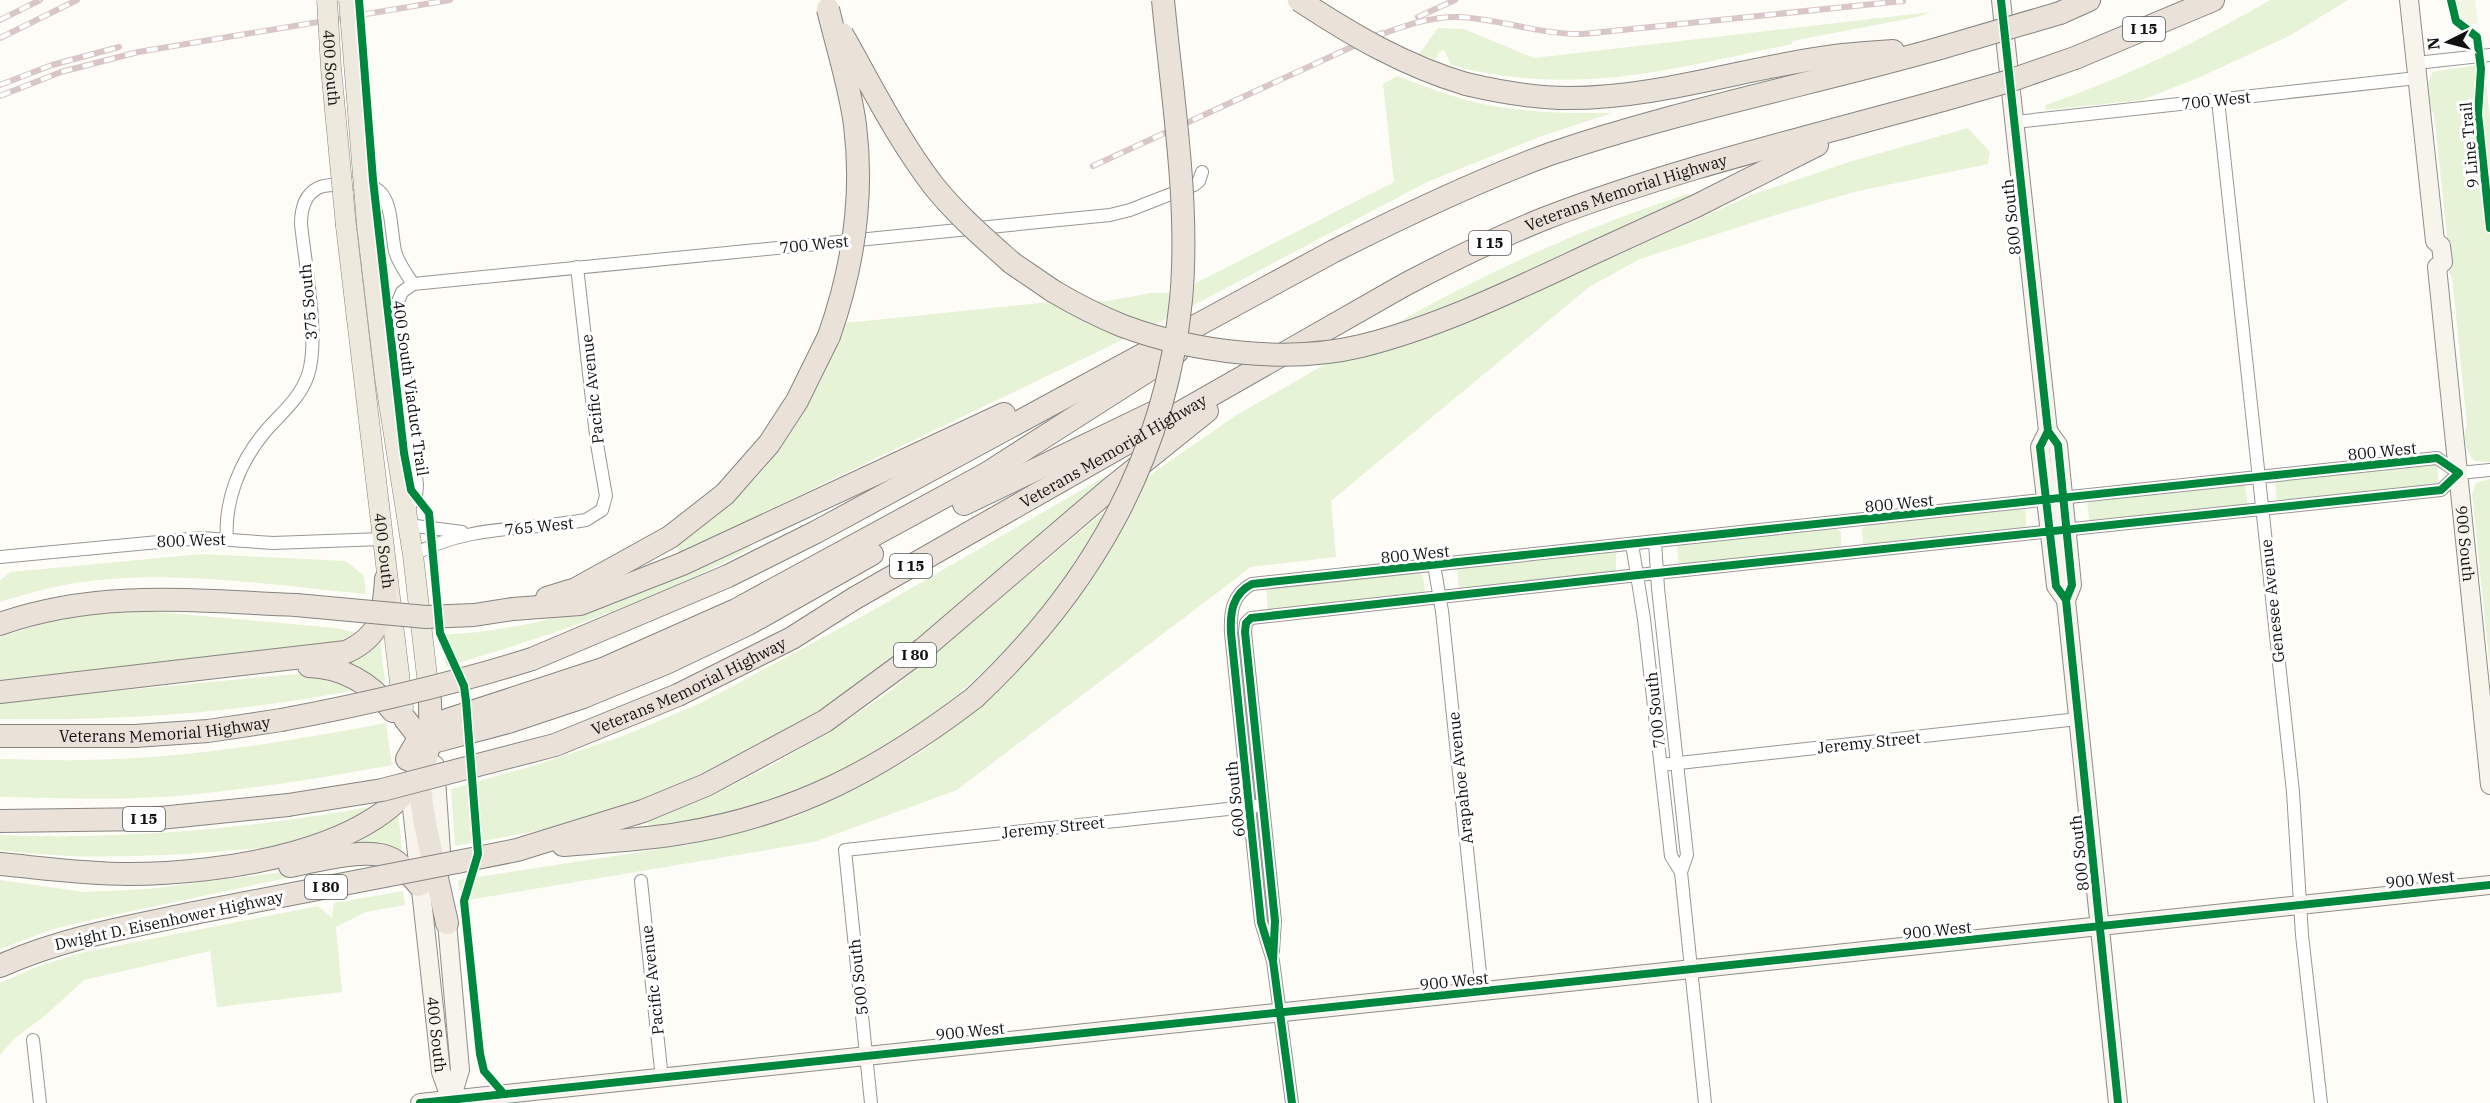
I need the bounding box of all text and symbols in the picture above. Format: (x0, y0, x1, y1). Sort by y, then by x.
north arrow (2418, 12, 2478, 72)
road number: I 15 (2123, 17, 2165, 41)
street label: 400 South (319, 29, 345, 107)
text: N (2422, 36, 2444, 51)
street label: 700 West (2181, 86, 2252, 114)
street label: 9 Line Trail (2455, 101, 2483, 189)
street label: Veterans Memorial Highway (1522, 149, 1730, 236)
street label: 800 South (1997, 178, 2025, 256)
street label: 700 West (779, 230, 850, 258)
road number: I 15 (1469, 231, 1511, 255)
street label: 375 South (295, 263, 321, 341)
street label: 400 South Viaduct Trail (389, 299, 433, 477)
street label: Pacific Avenue (576, 333, 608, 445)
street label: Veterans Memorial Highway (1016, 389, 1211, 512)
street label: 800 West (2347, 437, 2418, 465)
street label: 800 West (1864, 489, 1935, 517)
street label: 900 South (2451, 504, 2479, 583)
street label: 400 South (370, 512, 399, 590)
street label: 765 West (504, 512, 575, 540)
street label: 800 West (156, 529, 226, 551)
street label: Genesee Avenue (2256, 538, 2288, 664)
street label: 800 West (1380, 540, 1451, 568)
road number: I 15 (890, 554, 932, 578)
street label: Veterans Memorial Highway (588, 633, 790, 739)
road number: I 80 (894, 643, 936, 667)
street label: 700 South (1641, 671, 1669, 749)
street label: Arapahoe Avenue (1443, 711, 1477, 845)
street label: Veterans Memorial Highway (59, 712, 272, 746)
street label: Jeremy Street (1816, 727, 1922, 757)
street label: 600 South (1221, 760, 1249, 838)
road number: I 15 (123, 807, 165, 831)
street label: Jeremy Street (1000, 812, 1106, 842)
street label: 800 South (2065, 814, 2093, 892)
street label: 900 West (2385, 865, 2456, 893)
road number: I 80 (305, 875, 347, 899)
street label: Dwight D. Eisenhower Highway (53, 886, 286, 954)
street label: 900 West (1902, 916, 1973, 944)
street label: Pacific Avenue (636, 924, 668, 1036)
street label: 500 South (844, 938, 872, 1016)
street label: 900 West (1419, 967, 1490, 995)
street label: 400 South (423, 995, 451, 1074)
street label: 900 West (935, 1017, 1006, 1045)

